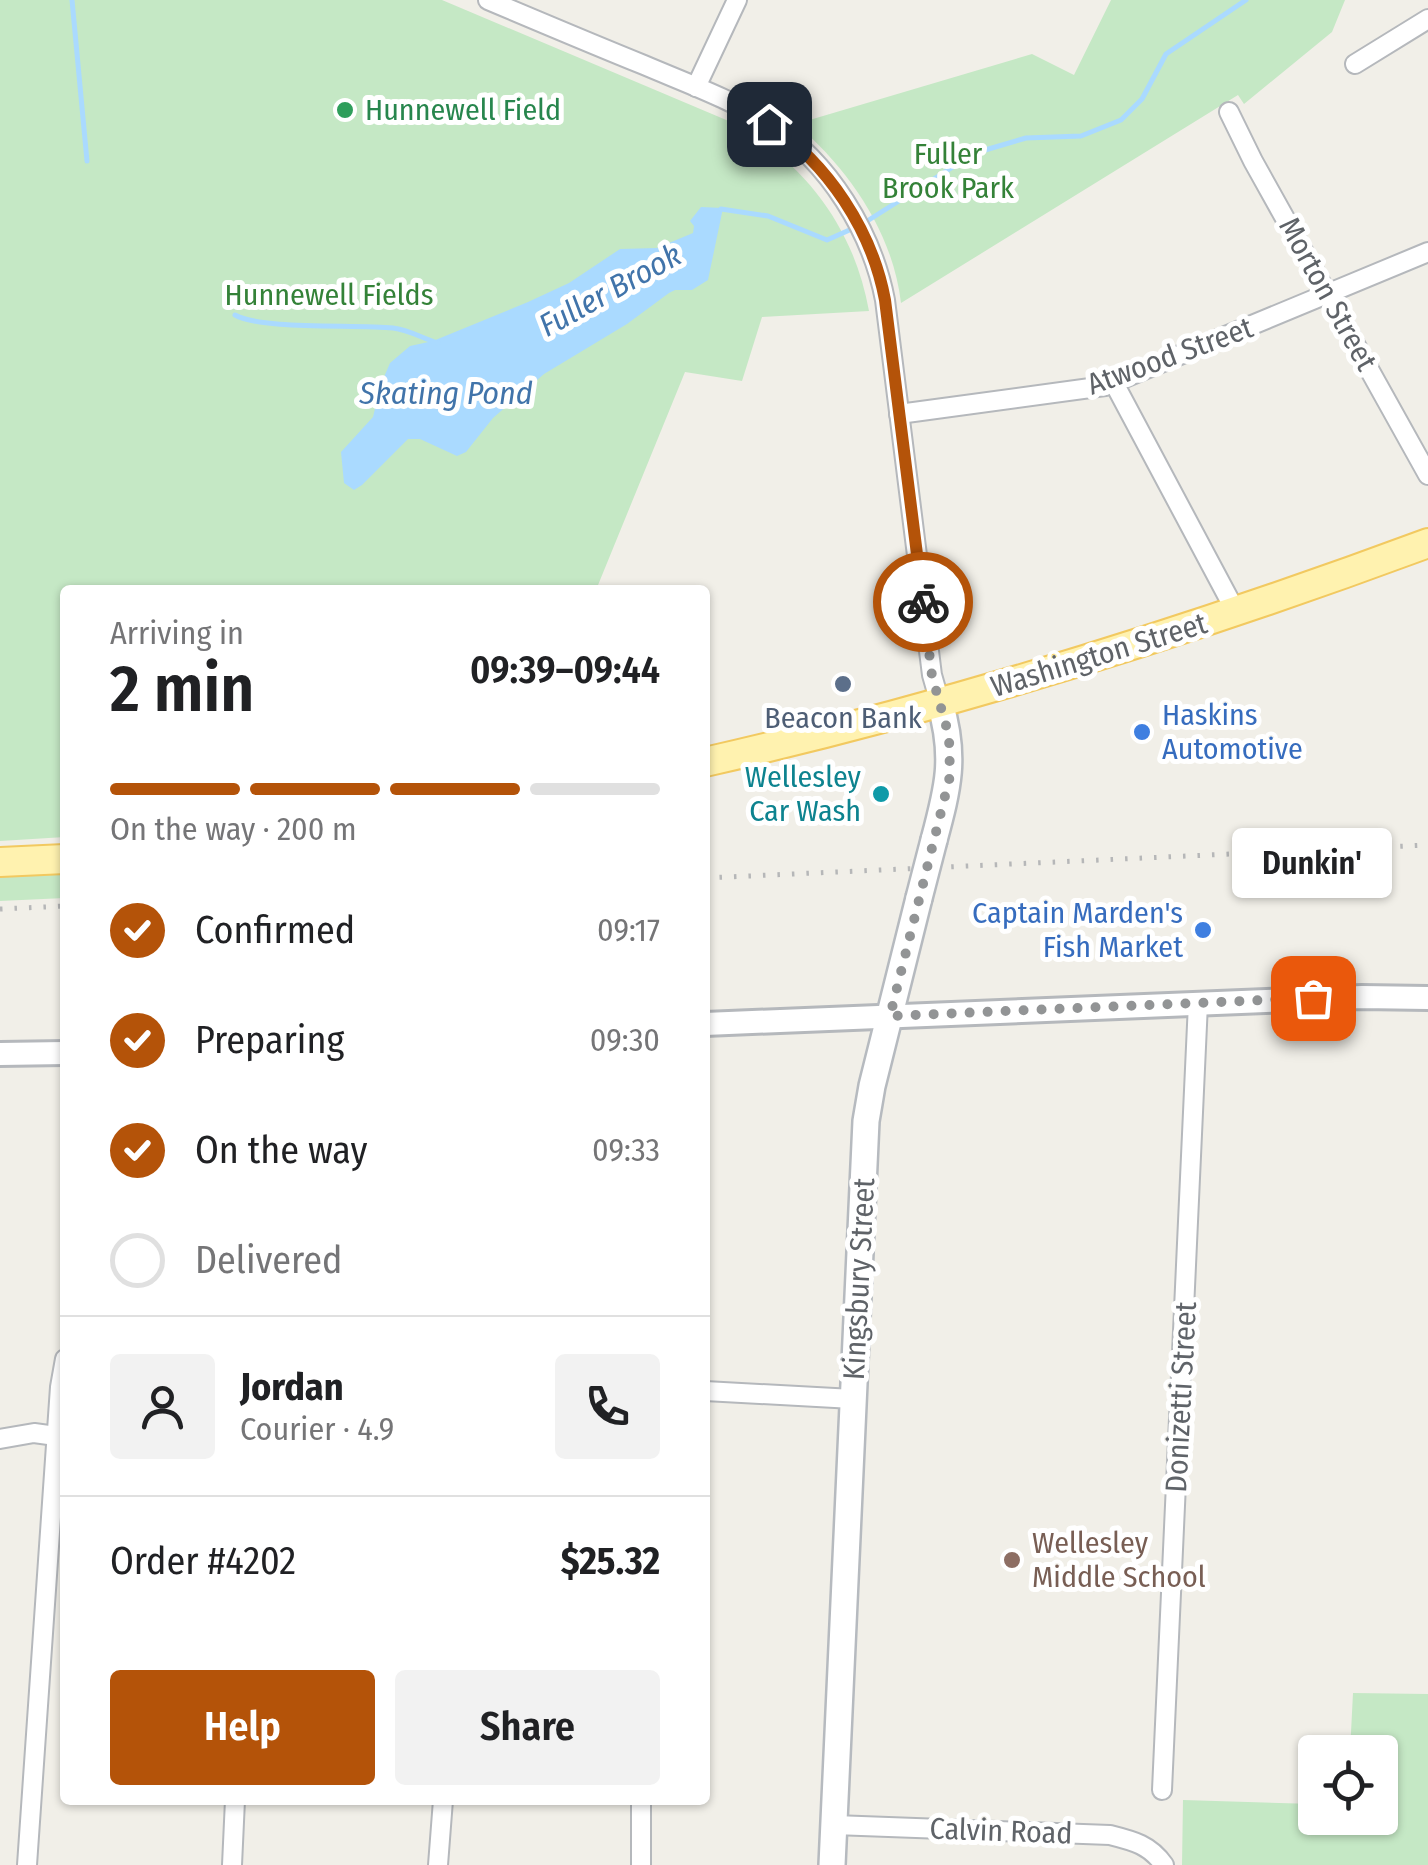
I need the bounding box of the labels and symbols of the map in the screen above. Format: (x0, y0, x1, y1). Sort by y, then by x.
pin (727, 82, 812, 167)
place label: Hunnewell Field (365, 92, 561, 128)
marker: Hunnewell Field (334, 99, 356, 121)
park label: Fuller Brook Park (882, 136, 1014, 206)
street label: Morton Street (1271, 211, 1385, 377)
water label: Fuller Brook (532, 235, 688, 345)
park label: Hunnewell Fields (225, 277, 433, 313)
street label: Atwood Street (1082, 309, 1258, 403)
water label: Skating Pond (358, 374, 533, 412)
courier (873, 552, 973, 652)
street label: Washington Street (987, 605, 1212, 705)
marker: Beacon Bank (832, 673, 854, 695)
place label: Haskins Automotive (1162, 697, 1303, 767)
place label: Beacon Bank (764, 700, 922, 736)
marker: Haskins Automotive (1131, 721, 1153, 743)
place label: Wellesley Car Wash (745, 759, 862, 829)
marker: Wellesley Car Wash (870, 783, 892, 805)
callout: Dunkin' (1233, 828, 1393, 898)
place label: Captain Marden's Fish Market (972, 895, 1183, 965)
marker: Captain Marden's Fish Market (1192, 919, 1214, 941)
pin (1271, 956, 1356, 1041)
street label: Kingsbury Street (836, 1177, 882, 1381)
street label: Donizetti Street (1158, 1300, 1204, 1493)
place label: Wellesley Middle School (1032, 1525, 1206, 1595)
marker: Wellesley Middle School (1001, 1549, 1023, 1571)
street label: Calvin Road (929, 1811, 1073, 1851)

